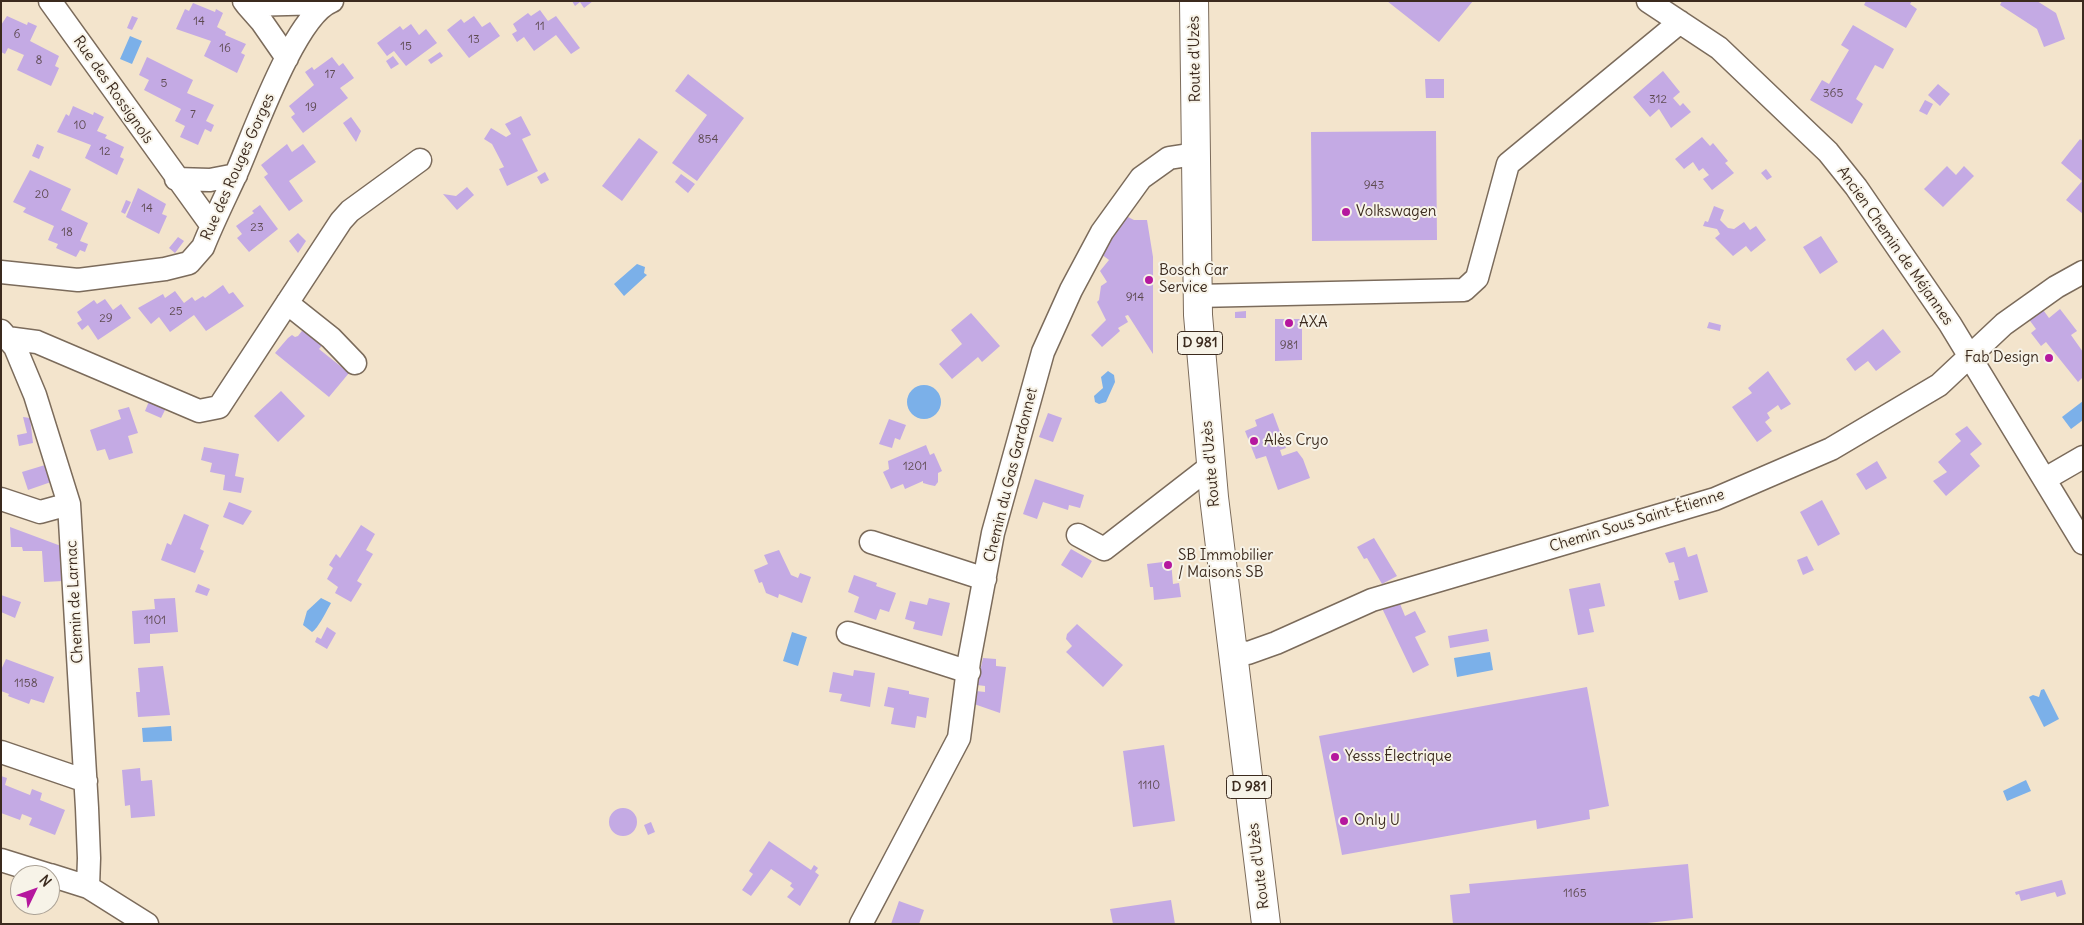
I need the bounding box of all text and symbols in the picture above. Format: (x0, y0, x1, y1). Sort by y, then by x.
house number: 14 (193, 15, 205, 29)
street label: Route d'Uzès (1185, 15, 1205, 103)
house number: 11 (535, 20, 545, 34)
house number: 6 (14, 28, 20, 42)
street label: Rue des Rossignols (69, 33, 157, 147)
house number: 13 (468, 33, 480, 47)
house number: 15 (400, 40, 412, 54)
house number: 16 (219, 42, 231, 56)
house number: 8 (36, 54, 42, 68)
house number: 17 (325, 68, 335, 82)
house number: 5 (161, 77, 167, 91)
house number: 365 (1823, 87, 1843, 101)
street label: Rue des Rouges Gorges (197, 91, 279, 243)
house number: 312 (1649, 93, 1667, 107)
house number: 19 (305, 101, 317, 115)
house number: 7 (190, 108, 196, 122)
house number: 10 (74, 119, 86, 133)
house number: 854 (698, 133, 718, 147)
house number: 12 (99, 145, 111, 159)
street label: Ancien Chemin de Méjannes (1833, 163, 1957, 329)
house number: 943 (1364, 179, 1384, 193)
house number: 20 (35, 188, 49, 202)
house number: 14 (141, 202, 153, 216)
place label: Volkswagen (1356, 203, 1436, 221)
marker: Volkswagen (1340, 206, 1352, 218)
house number: 23 (250, 221, 264, 235)
house number: 18 (61, 226, 73, 240)
place label: Bosch Car Service (1159, 262, 1228, 297)
marker: Bosch Car Service (1143, 274, 1155, 286)
house number: 914 (1126, 291, 1144, 305)
house number: 25 (169, 305, 183, 319)
house number: 29 (99, 312, 113, 326)
place label: AXA (1299, 314, 1328, 332)
marker: AXA (1283, 317, 1295, 329)
road number: D 981 (1178, 332, 1222, 354)
house number: 981 (1280, 339, 1298, 353)
place label: Fab Design (1965, 349, 2039, 367)
marker: Fab Design (2043, 352, 2055, 364)
street label: Chemin du Gas Gardonnet (981, 386, 1041, 564)
street label: Route d'Uzès (1198, 420, 1224, 508)
place label: Alès Cryo (1264, 432, 1328, 450)
marker: Alès Cryo (1248, 435, 1260, 447)
house number: 1201 (903, 460, 927, 474)
street label: Chemin Sous Saint-Étienne (1547, 486, 1727, 556)
street label: Chemin de Larnac (63, 540, 87, 664)
place label: SB Immobilier / Maisons SB (1178, 547, 1273, 582)
marker: SB Immobilier / Maisons SB (1162, 559, 1174, 571)
house number: 1101 (144, 614, 166, 628)
house number: 1158 (14, 677, 38, 691)
place label: Yesss Électrique (1345, 748, 1452, 766)
marker: Yesss Électrique (1329, 751, 1341, 763)
road number: D 981 (1226, 776, 1272, 799)
house number: 1110 (1138, 779, 1160, 793)
place label: Only U (1354, 812, 1400, 830)
marker: Only U (1338, 815, 1350, 827)
street label: Route d'Uzès (1245, 822, 1273, 910)
north arrow (10, 865, 60, 915)
text: N (35, 871, 55, 890)
house number: 1165 (1563, 887, 1587, 901)

